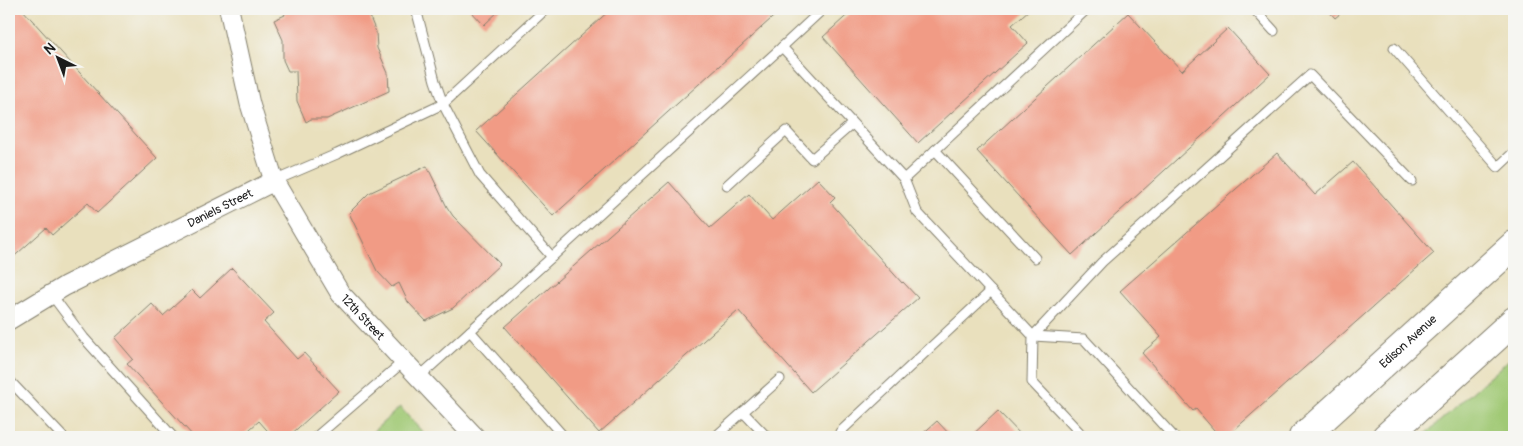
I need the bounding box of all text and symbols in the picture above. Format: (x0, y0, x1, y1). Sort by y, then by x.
north arrow (32, 32, 82, 82)
text: N (40, 39, 59, 58)
street label: Daniels Street (185, 185, 255, 231)
street label: 12th Street (338, 291, 388, 343)
street label: Edison Avenue (1376, 311, 1440, 371)

